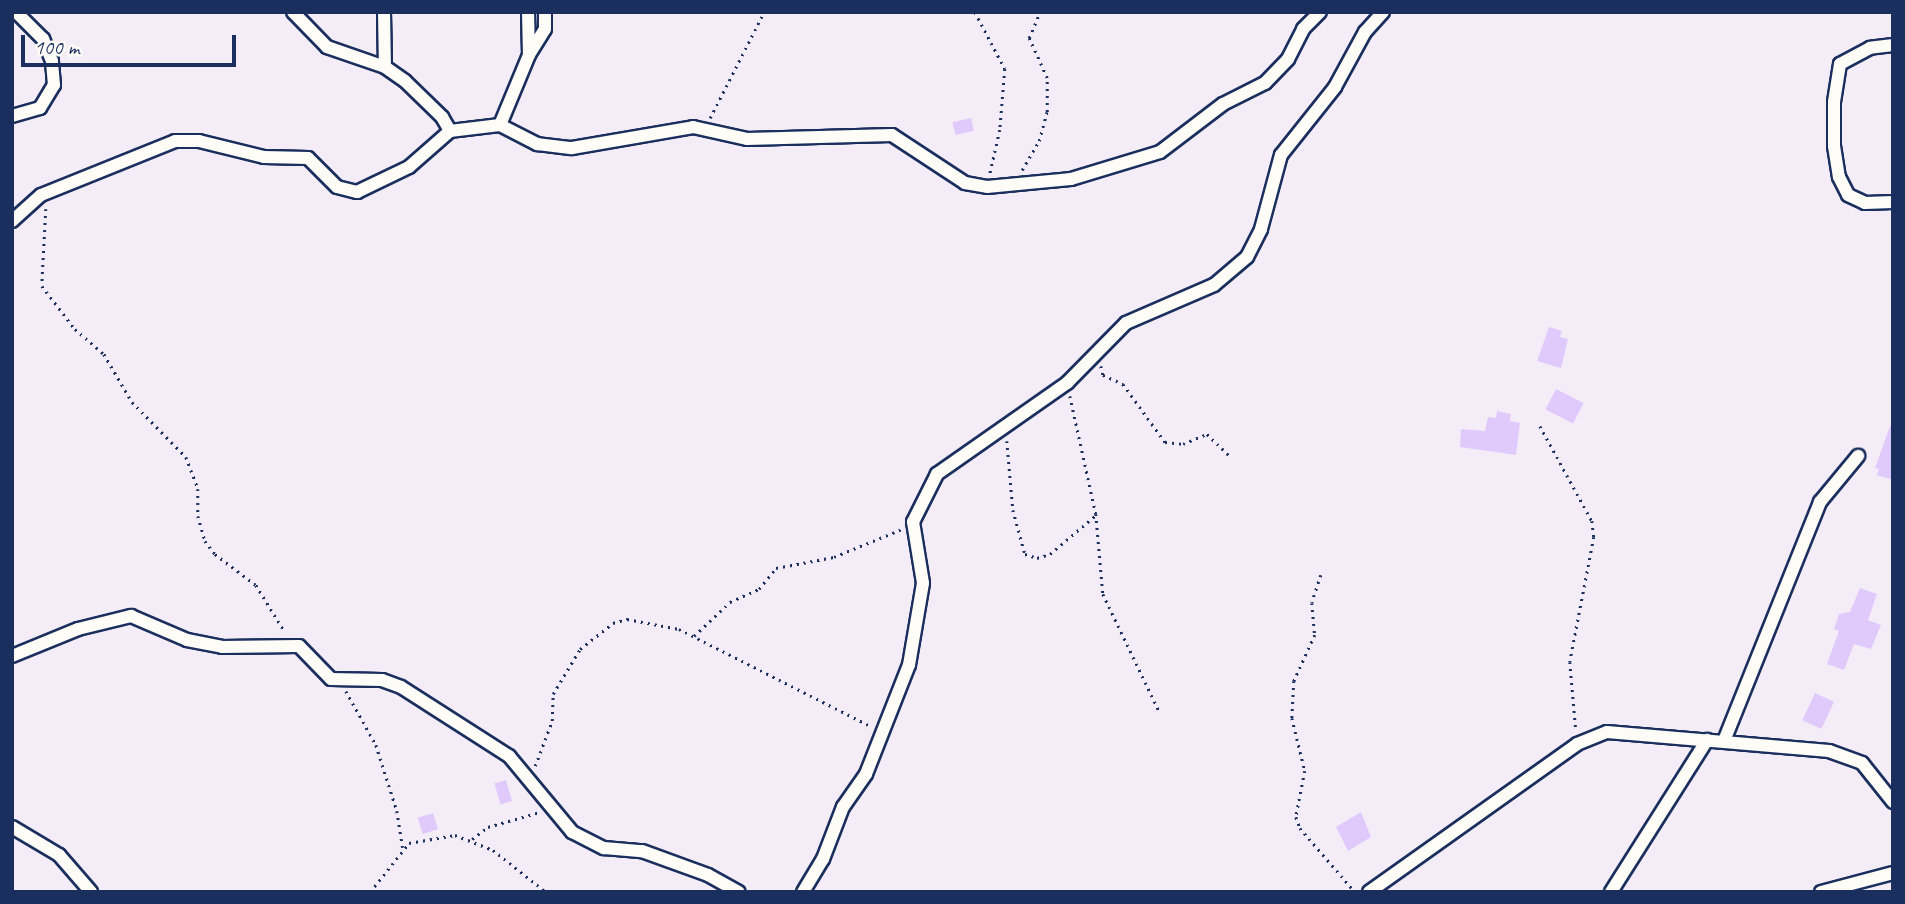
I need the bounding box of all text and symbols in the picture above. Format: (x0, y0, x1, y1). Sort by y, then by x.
scale bar (24, 21, 240, 65)
text: 100 m (34, 34, 79, 60)

